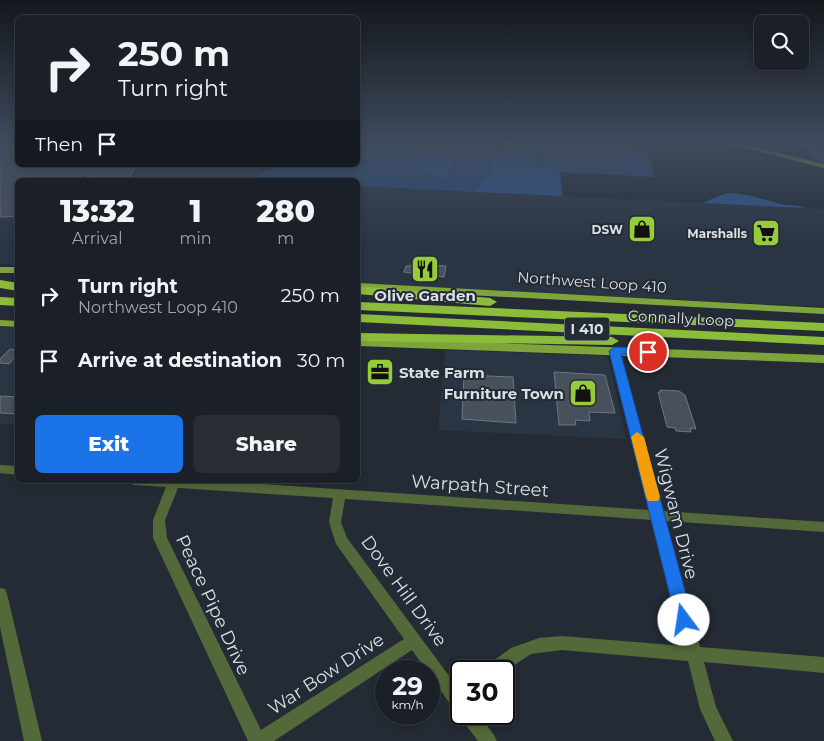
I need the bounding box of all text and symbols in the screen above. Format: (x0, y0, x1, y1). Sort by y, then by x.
map controls (754, 15, 809, 70)
button: search (754, 15, 809, 70)
text: 250 m (118, 32, 230, 75)
icon: right (35, 35, 100, 100)
text: Turn right (118, 75, 228, 102)
icon: arrive (93, 130, 121, 158)
text: Then (35, 133, 83, 156)
text: 13:32 (60, 193, 135, 230)
text: 1 (189, 193, 202, 230)
text: 280 (256, 193, 315, 230)
shop icon: DSW (627, 214, 657, 244)
supermarket icon: Marshalls (751, 218, 781, 248)
place label: DSW (591, 222, 623, 237)
place label: Marshalls (687, 226, 748, 241)
text: Arrival (72, 229, 122, 248)
text: min (179, 229, 212, 248)
text: m (277, 229, 294, 248)
restaurant icon: Olive Garden (410, 254, 440, 284)
street label: Northwest Loop 410 (517, 267, 667, 297)
text: Turn right (78, 275, 178, 298)
icon: right (35, 282, 63, 310)
text: 250 m (281, 284, 340, 307)
place label: Olive Garden (374, 286, 476, 305)
text: Northwest Loop 410 (78, 298, 238, 317)
street label: Connally Loop (627, 306, 735, 330)
road number: I 410 (564, 318, 610, 340)
pin (627, 331, 669, 373)
icon: arrive (634, 338, 662, 366)
icon: arrive (35, 347, 63, 375)
text: Arrive at destination (78, 349, 282, 372)
text: 30 m (297, 349, 345, 372)
office icon: State Farm (365, 357, 395, 387)
place label: State Farm (399, 363, 485, 382)
shop icon: Furniture Town (568, 378, 598, 408)
place label: Furniture Town (444, 384, 564, 403)
button: Exit (35, 415, 183, 473)
button: Share (193, 415, 340, 473)
street label: Wigwam Drive (649, 446, 703, 582)
street label: Warpath Street (410, 470, 550, 502)
street label: Peace Pipe Drive (171, 531, 255, 679)
street label: Dove Hill Drive (356, 531, 452, 651)
position arrow (657, 593, 709, 645)
street label: War Bow Drive (264, 628, 388, 720)
speed limit sign: 30 (450, 660, 515, 725)
text: 29 (392, 671, 423, 701)
text: km/h (391, 697, 424, 712)

